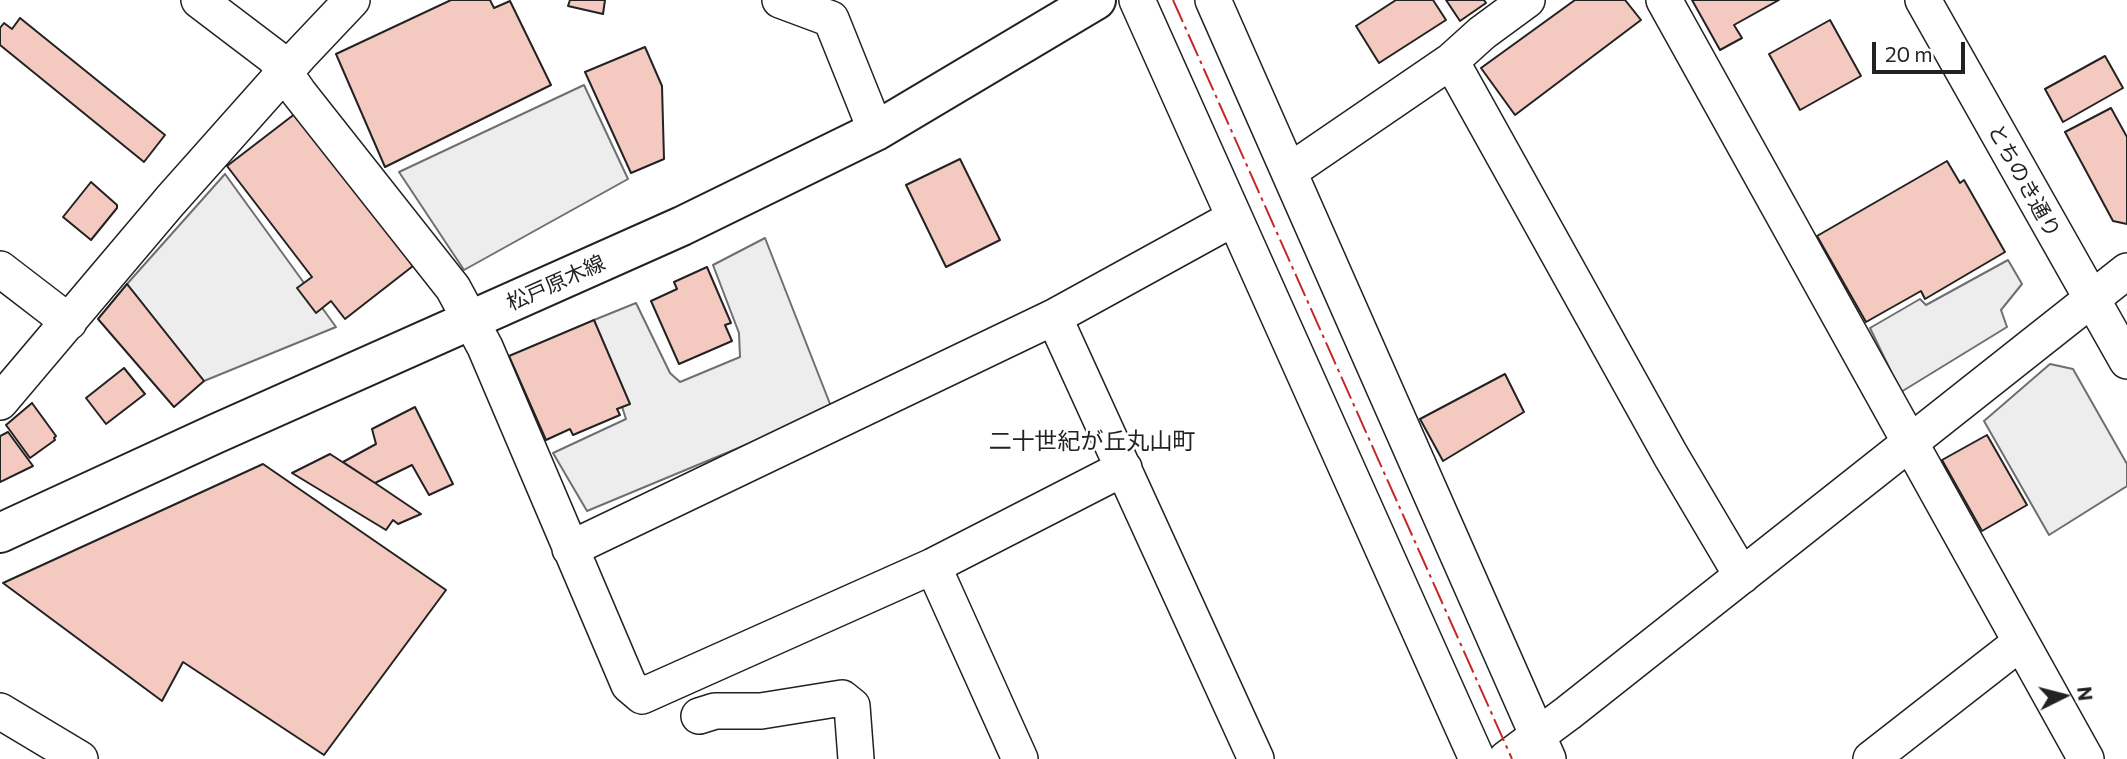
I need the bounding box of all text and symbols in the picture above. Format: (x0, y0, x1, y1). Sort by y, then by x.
scale bar (1875, 28, 1968, 72)
text: 20 m (1885, 41, 1933, 66)
street label: とちのき通り (1982, 120, 2066, 242)
street label: 松戸原木線 (503, 250, 609, 316)
district label: 二十世紀が丘丸山町 (989, 427, 1195, 455)
north arrow (2029, 661, 2099, 731)
text: N (2073, 685, 2098, 702)

